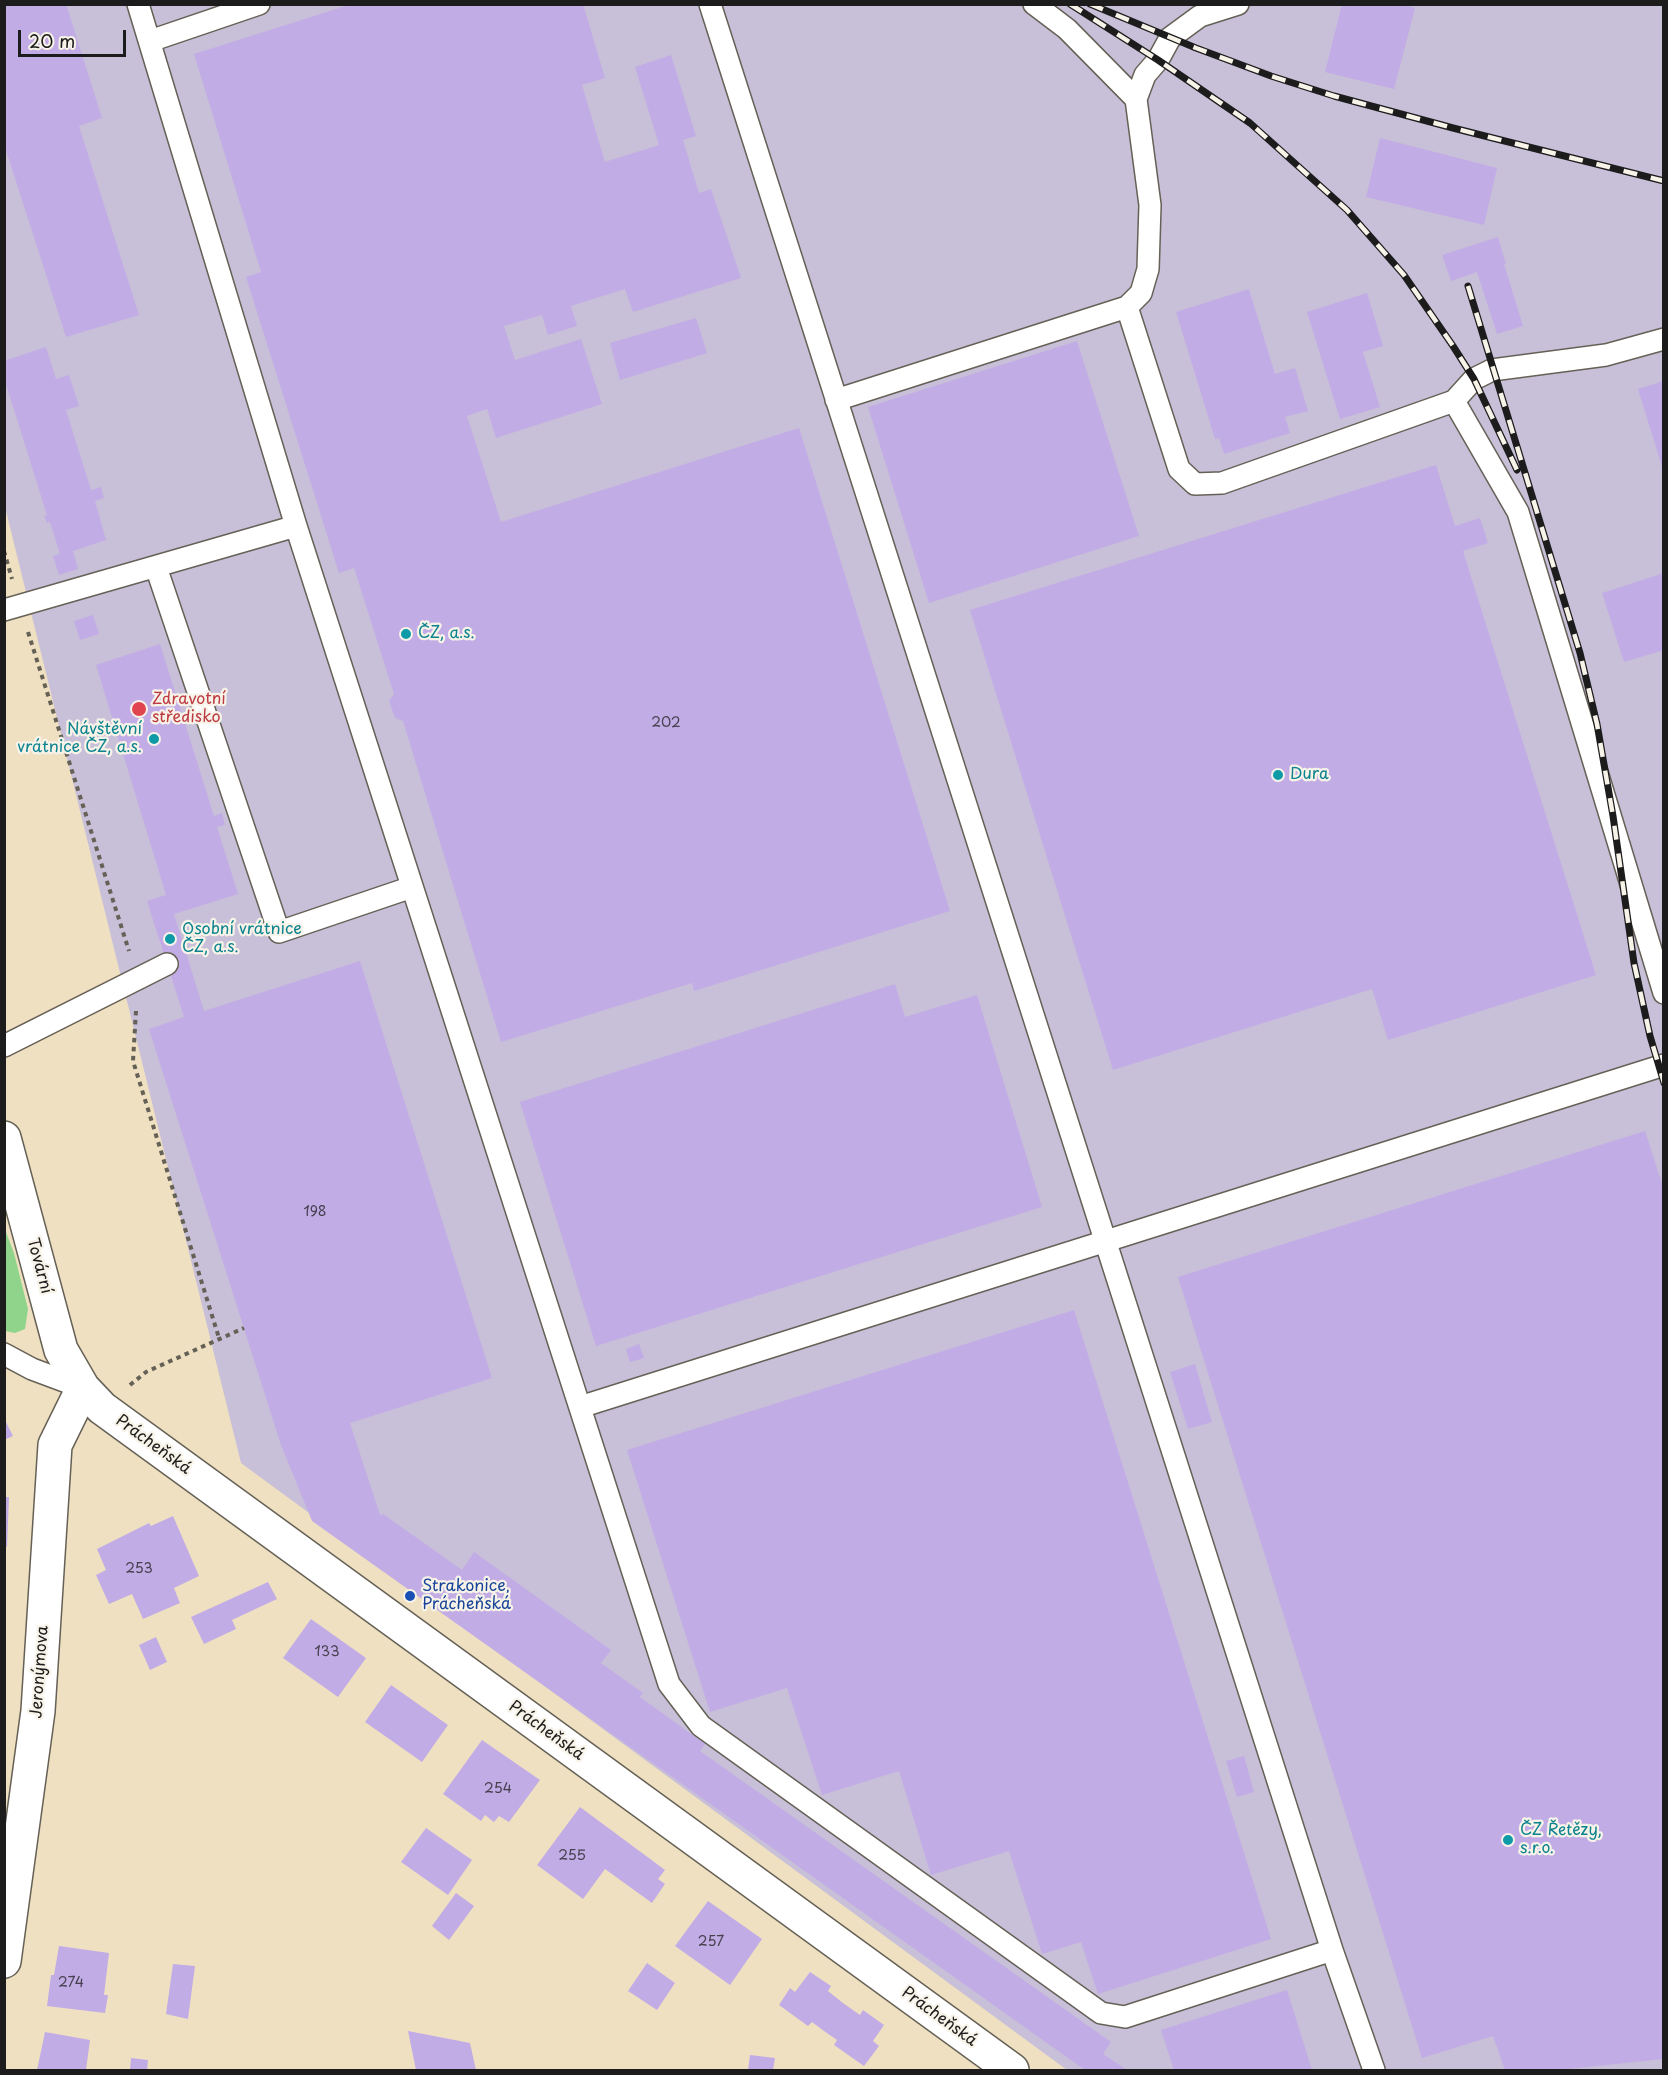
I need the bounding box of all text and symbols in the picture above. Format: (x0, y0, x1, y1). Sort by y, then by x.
scale bar (21, 18, 129, 56)
text: 20 m (29, 27, 75, 54)
place label: ČZ, a.s. (418, 624, 475, 644)
marker: ČZ, a.s. (399, 627, 413, 641)
place label: Zdravotní středisko (152, 690, 226, 728)
marker: Zdravotní středisko (130, 700, 148, 718)
house number: 202 (651, 715, 681, 731)
place label: Návštěvní vrátnice ČZ, a.s. (17, 720, 142, 758)
marker: Návštěvní vrátnice ČZ, a.s. (147, 732, 161, 746)
place label: Dura (1290, 765, 1329, 785)
marker: Dura (1271, 768, 1285, 782)
place label: Osobní vrátnice ČZ, a.s. (182, 920, 302, 958)
marker: Osobní vrátnice ČZ, a.s. (163, 932, 177, 946)
house number: 198 (303, 1204, 327, 1220)
street label: Tovární (22, 1236, 56, 1296)
street label: Prácheňská (111, 1411, 195, 1479)
house number: 253 (125, 1561, 153, 1577)
place label: Strakonice, Prácheňská (422, 1577, 511, 1615)
marker: Strakonice, Prácheňská (403, 1589, 417, 1603)
street label: Jeronýmova (27, 1625, 53, 1719)
house number: 133 (314, 1644, 340, 1660)
street label: Prácheňská (504, 1697, 588, 1765)
house number: 254 (484, 1781, 512, 1797)
place label: ČZ Řetězy, s.r.o. (1520, 1821, 1602, 1859)
marker: ČZ Řetězy, s.r.o. (1501, 1833, 1515, 1847)
house number: 255 (558, 1848, 586, 1864)
house number: 257 (698, 1934, 724, 1950)
house number: 274 (58, 1975, 84, 1991)
street label: Prácheňská (897, 1983, 981, 2051)

